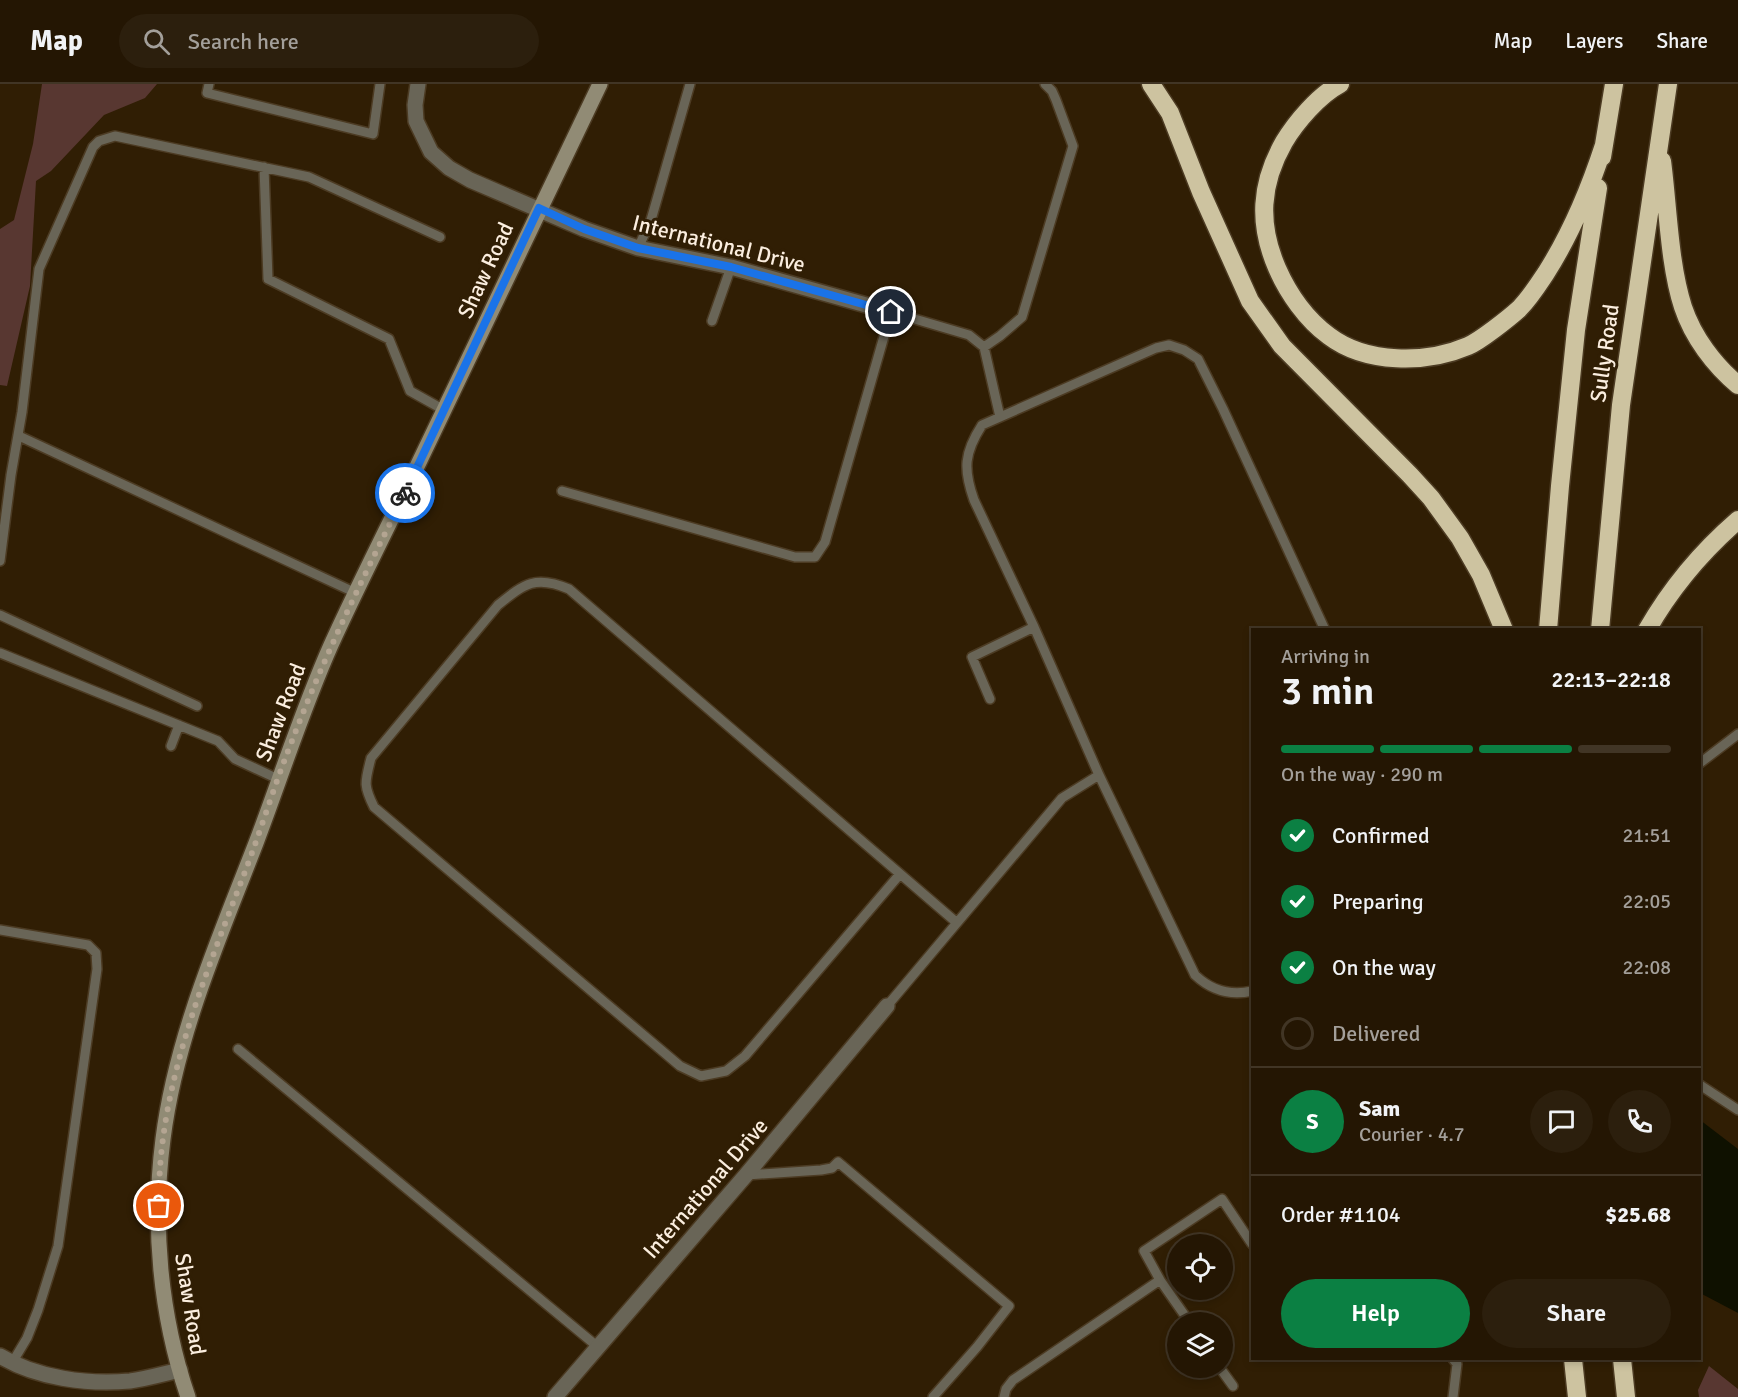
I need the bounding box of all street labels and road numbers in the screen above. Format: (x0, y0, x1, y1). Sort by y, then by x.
street label: International Drive (630, 209, 808, 278)
street label: Shaw Road (451, 218, 519, 323)
street label: Sully Road (1584, 302, 1625, 404)
street label: Shaw Road (249, 659, 312, 765)
street label: International Drive (637, 1113, 774, 1264)
street label: Shaw Road (169, 1251, 212, 1357)

